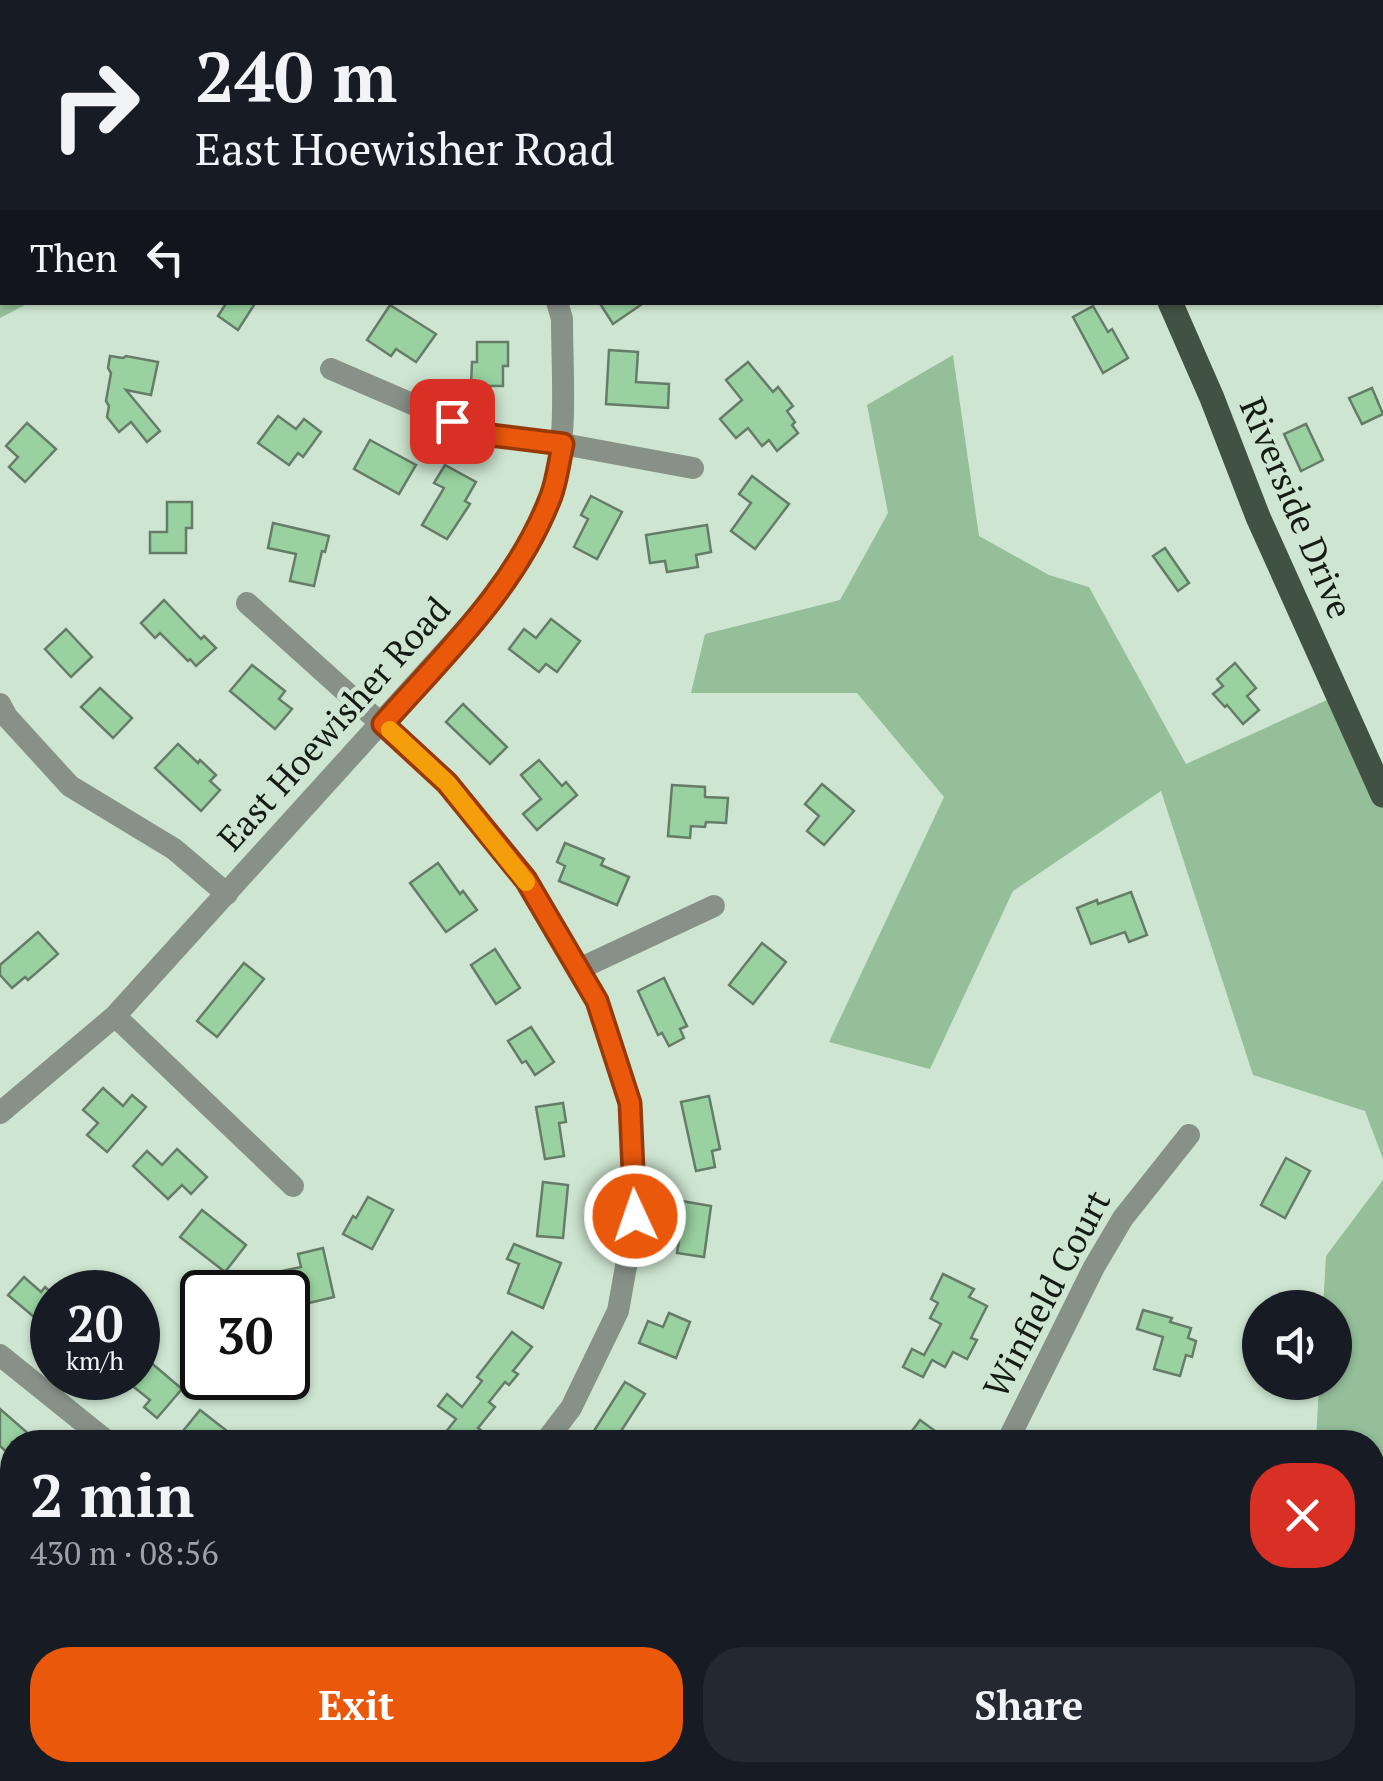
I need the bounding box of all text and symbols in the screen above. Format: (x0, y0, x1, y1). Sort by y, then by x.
text: 240 m (195, 29, 397, 122)
icon: right (30, 40, 160, 170)
text: East Hoewisher Road (195, 118, 615, 178)
icon: left (138, 230, 193, 285)
text: Then (30, 233, 118, 283)
pin (410, 379, 495, 464)
street label: Riverside Drive (1230, 390, 1364, 625)
icon: arrive (425, 394, 480, 449)
street label: East Hoewisher Road (207, 587, 460, 860)
position arrow (583, 1164, 687, 1268)
street label: Winfield Court (972, 1182, 1120, 1405)
speed limit sign: 30 (180, 1270, 310, 1400)
text: 20 (67, 1290, 123, 1356)
map controls (1242, 1290, 1352, 1400)
button: sound (1242, 1290, 1352, 1400)
text: km/h (66, 1344, 124, 1377)
text: 2 min (30, 1455, 194, 1534)
button: close (1250, 1463, 1355, 1568)
text: 430 m · 08:56 (30, 1532, 218, 1574)
button: Exit (30, 1647, 683, 1762)
button: Share (703, 1647, 1355, 1762)

